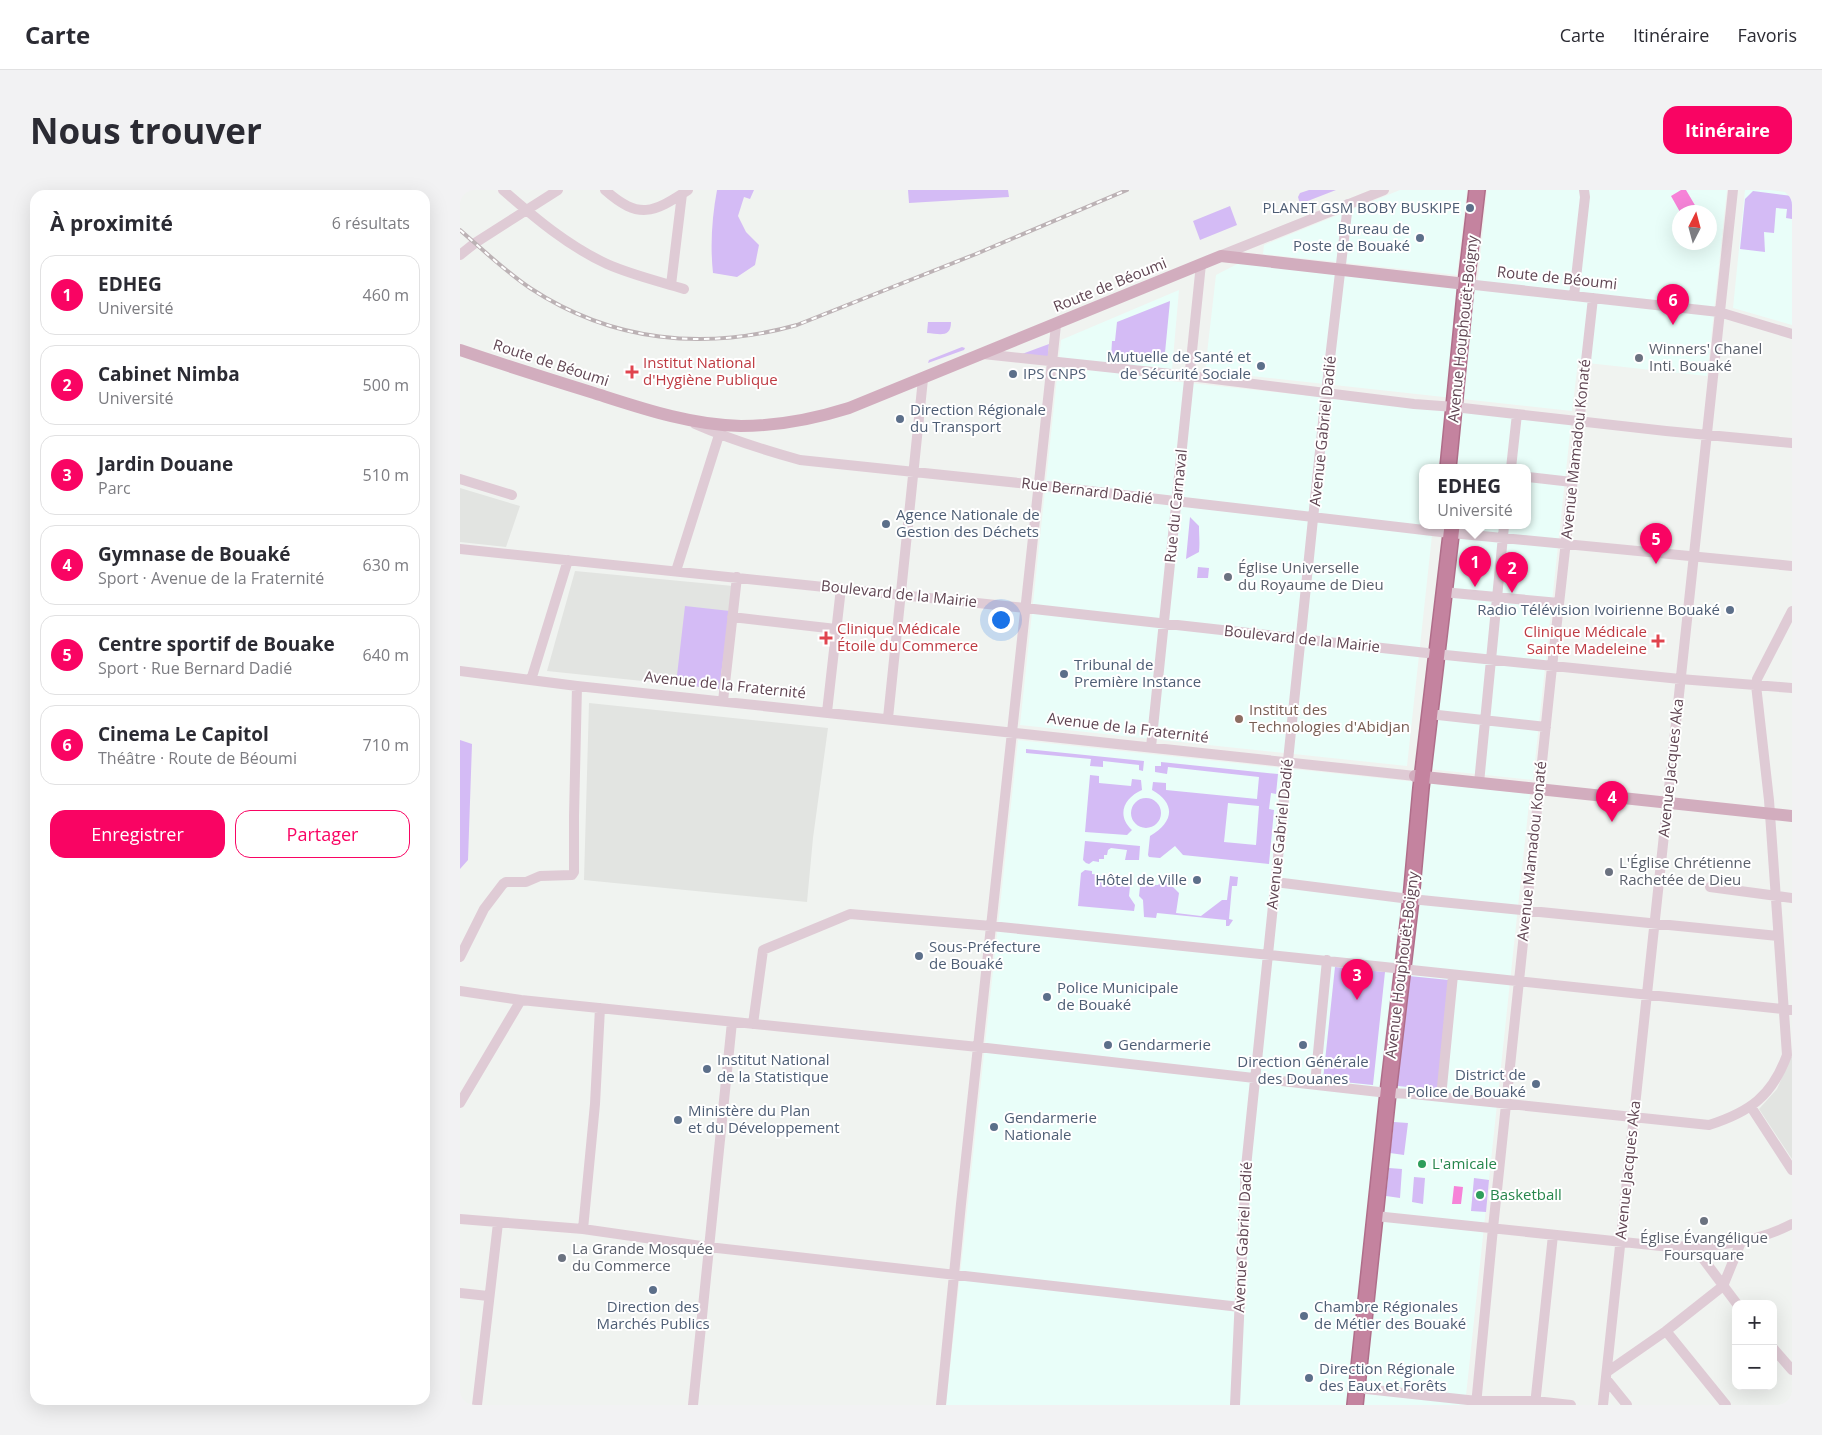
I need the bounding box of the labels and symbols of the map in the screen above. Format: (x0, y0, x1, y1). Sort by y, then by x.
place label: PLANET GSM BOBY BUSKIPE (1262, 197, 1460, 217)
marker: PLANET GSM BOBY BUSKIPE (1464, 202, 1476, 214)
north arrow (1672, 205, 1717, 250)
place label: Bureau de Poste de Bouaké (1293, 218, 1410, 255)
marker: Bureau de Poste de Bouaké (1414, 232, 1426, 244)
street label: Avenue Houphouët-Boigny (1442, 234, 1482, 423)
street label: Route de Béoumi (1050, 252, 1169, 316)
street label: Route de Béoumi (1496, 261, 1618, 293)
pin: 6 (1657, 284, 1689, 325)
street label: Route de Béoumi (491, 334, 612, 390)
place label: Winners' Chanel Inti. Bouaké (1649, 338, 1762, 375)
place label: Mutuelle de Santé et de Sécurité Sociale (1107, 346, 1251, 383)
place label: Institut National d'Hygiène Publique (643, 352, 778, 389)
marker: Winners' Chanel Inti. Bouaké (1633, 352, 1645, 364)
street label: Avenue Gabriel Dadié (1304, 355, 1340, 507)
street label: Avenue Mamadou Konaté (1556, 358, 1594, 540)
marker: Mutuelle de Santé et de Sécurité Sociale (1255, 360, 1267, 372)
place label: IPS CNPS (1023, 363, 1086, 383)
marker: Institut National d'Hygiène Publique (625, 365, 639, 379)
marker: IPS CNPS (1007, 368, 1019, 380)
place label: Direction Régionale du Transport (910, 399, 1046, 436)
marker: Direction Régionale du Transport (894, 413, 906, 425)
street label: Rue du Carnaval (1159, 448, 1191, 564)
street label: Rue Bernard Dadié (1020, 472, 1154, 508)
place label: Agence Nationale de Gestion des Déchets (896, 504, 1040, 541)
marker: Agence Nationale de Gestion des Déchets (880, 518, 892, 530)
pin: 5 (1640, 523, 1672, 564)
pin: 1 (1459, 546, 1491, 587)
pin: 2 (1496, 552, 1528, 593)
place label: Église Universelle du Royaume de Dieu (1238, 557, 1384, 594)
marker: Église Universelle du Royaume de Dieu (1222, 571, 1234, 583)
street label: Boulevard de la Mairie (820, 575, 978, 611)
place label: Radio Télévision Ivoirienne Bouaké (1477, 599, 1720, 619)
marker: Radio Télévision Ivoirienne Bouaké (1724, 604, 1736, 616)
your location (988, 607, 1014, 633)
place label: Clinique Médicale Étoile du Commerce (837, 618, 978, 655)
street label: Boulevard de la Mairie (1223, 620, 1381, 656)
place label: Clinique Médicale Sainte Madeleine (1524, 621, 1647, 658)
marker: Clinique Médicale Étoile du Commerce (819, 631, 833, 645)
marker: Clinique Médicale Sainte Madeleine (1651, 634, 1665, 648)
place label: Tribunal de Première Instance (1074, 654, 1201, 691)
street label: Avenue de la Fraternité (643, 666, 807, 702)
marker: Tribunal de Première Instance (1058, 668, 1070, 680)
street label: Avenue Jacques Aka (1653, 698, 1687, 838)
place label: Institut des Technologies d'Abidjan (1249, 699, 1410, 736)
street label: Avenue de la Fraternité (1046, 707, 1210, 747)
marker: Institut des Technologies d'Abidjan (1233, 713, 1245, 725)
street label: Avenue Gabriel Dadié (1261, 758, 1297, 910)
street label: Avenue Mamadou Konaté (1512, 760, 1550, 942)
pin: 4 (1596, 781, 1628, 822)
place label: L'Église Chrétienne Rachetée de Dieu (1619, 852, 1751, 889)
marker: L'Église Chrétienne Rachetée de Dieu (1603, 866, 1615, 878)
place label: Hôtel de Ville (1095, 869, 1187, 889)
street label: Avenue Houphouët-Boigny (1380, 870, 1422, 1059)
marker: Hôtel de Ville (1191, 874, 1203, 886)
place label: Sous-Préfecture de Bouaké (929, 936, 1041, 973)
marker: Sous-Préfecture de Bouaké (913, 950, 925, 962)
pin: 3 (1341, 959, 1373, 1000)
place label: Police Municipale de Bouaké (1057, 977, 1179, 1014)
marker: Police Municipale de Bouaké (1041, 991, 1053, 1003)
place label: Gendarmerie (1118, 1034, 1211, 1054)
marker: Gendarmerie (1102, 1039, 1114, 1051)
marker: Direction Générale des Douanes (1297, 1039, 1309, 1051)
place label: Institut National de la Statistique (717, 1049, 830, 1086)
place label: Direction Générale des Douanes (1237, 1051, 1369, 1088)
marker: Institut National de la Statistique (701, 1063, 713, 1075)
place label: District de Police de Bouaké (1407, 1064, 1526, 1101)
marker: District de Police de Bouaké (1530, 1078, 1542, 1090)
place label: Ministère du Plan et du Développement (688, 1100, 840, 1137)
street label: Avenue Jacques Aka (1610, 1100, 1644, 1240)
place label: Gendarmerie Nationale (1004, 1107, 1097, 1144)
marker: Ministère du Plan et du Développement (672, 1114, 684, 1126)
marker: Gendarmerie Nationale (988, 1121, 1000, 1133)
place label: L'amicale (1432, 1153, 1497, 1173)
marker: L'amicale (1416, 1158, 1428, 1170)
street label: Avenue Gabriel Dadié (1228, 1161, 1256, 1313)
place label: Basketball (1490, 1184, 1562, 1204)
marker: Basketball (1474, 1189, 1486, 1201)
marker: Église Évangélique Foursquare (1698, 1215, 1710, 1227)
place label: Église Évangélique Foursquare (1640, 1227, 1768, 1264)
place label: La Grande Mosquée du Commerce (572, 1238, 713, 1275)
marker: La Grande Mosquée du Commerce (556, 1252, 568, 1264)
marker: Direction des Marchés Publics (647, 1284, 659, 1296)
place label: Direction des Marchés Publics (596, 1296, 710, 1333)
place label: Chambre Régionales de Métier des Bouaké (1314, 1296, 1466, 1333)
marker: Chambre Régionales de Métier des Bouaké (1298, 1310, 1310, 1322)
place label: Direction Régionale des Eaux et Forêts (1319, 1358, 1455, 1395)
marker: Direction Régionale des Eaux et Forêts (1303, 1372, 1315, 1384)

